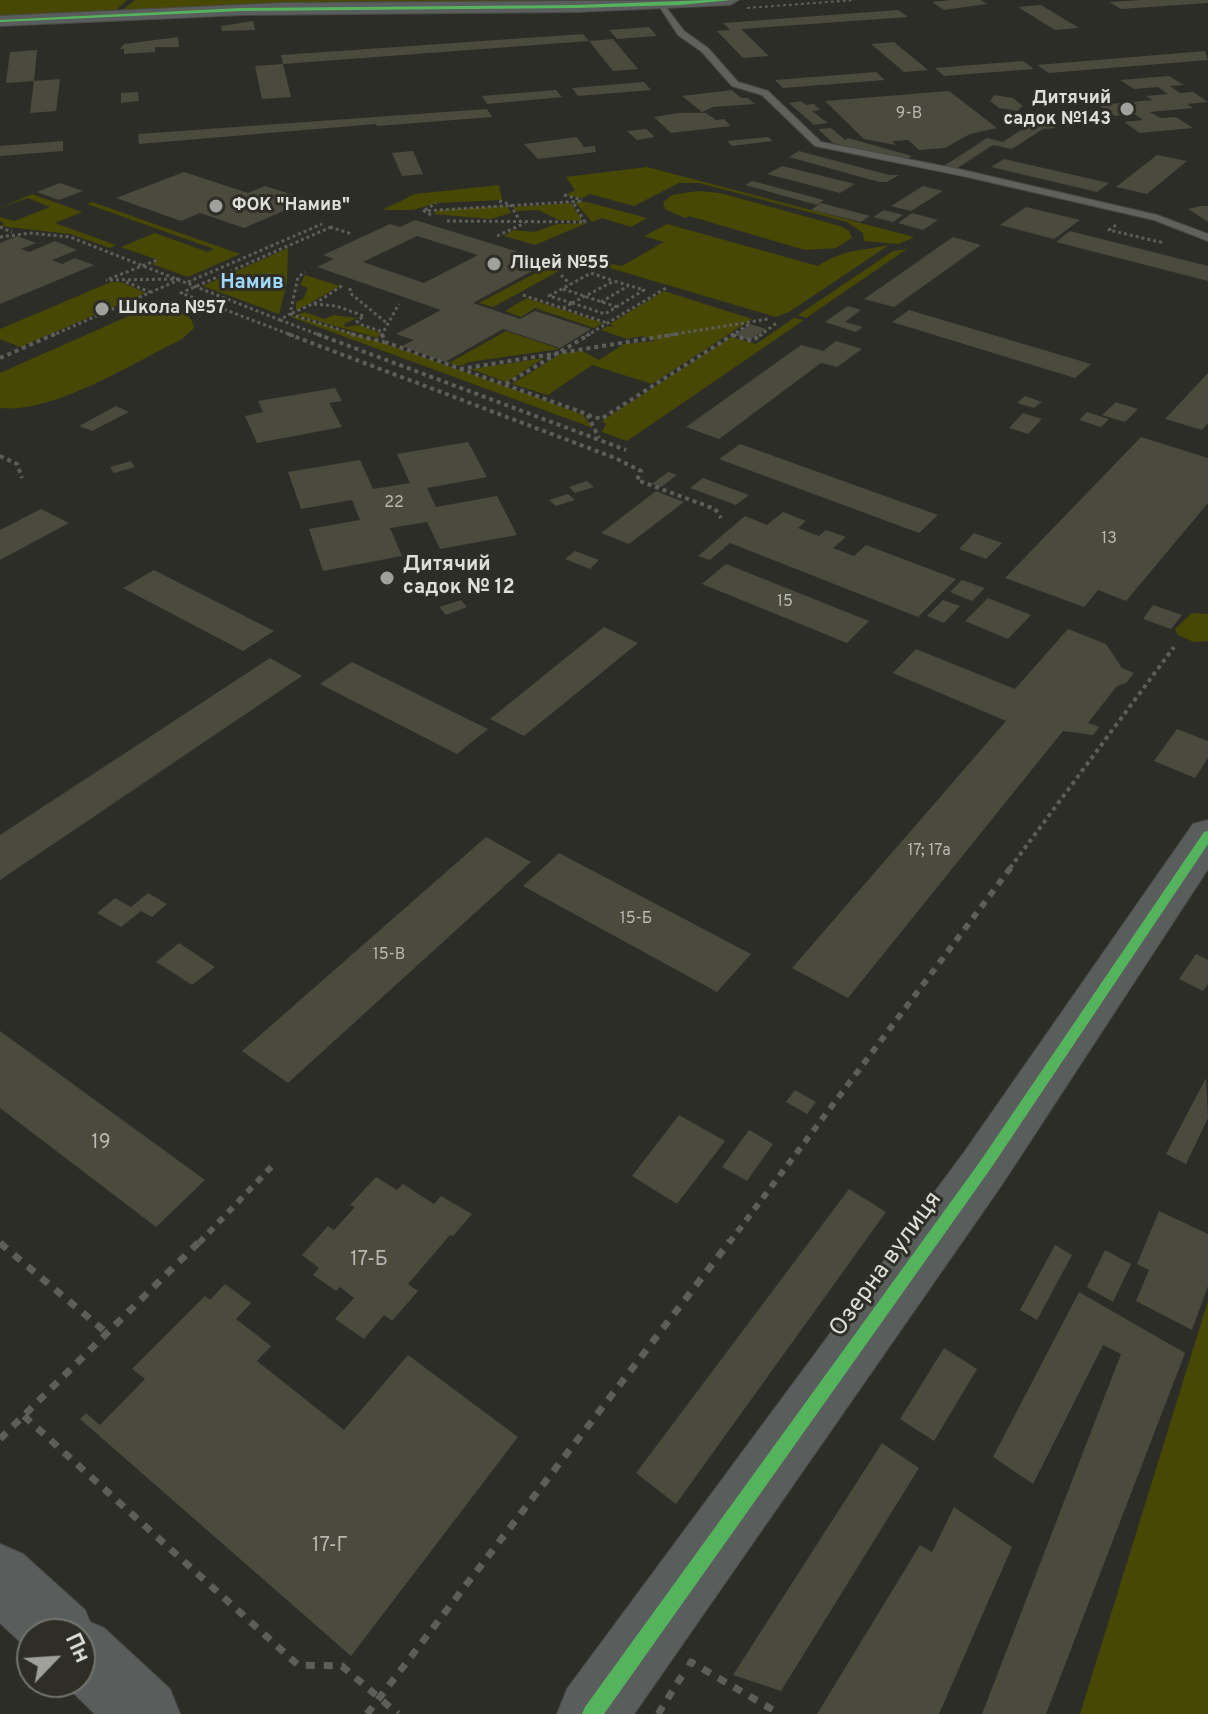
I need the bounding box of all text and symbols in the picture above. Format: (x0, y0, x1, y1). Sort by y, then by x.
place label: Дитячий садок №143 (1003, 88, 1111, 130)
marker: Дитячий садок №143 (1118, 100, 1136, 118)
house number: 9-В (896, 105, 922, 125)
place label: ФОК "Намив" (232, 195, 350, 217)
marker: ФОК "Намив" (207, 197, 225, 215)
place label: Ліцей №55 (510, 253, 609, 275)
marker: Ліцей №55 (485, 255, 503, 273)
district label: Намив (220, 272, 284, 296)
place label: Школа №57 (118, 298, 226, 320)
marker: Школа №57 (93, 300, 111, 318)
house number: 22 (384, 494, 404, 514)
house number: 13 (1101, 530, 1117, 550)
place label: Дитячий садок № 12 (403, 554, 515, 601)
marker: Дитячий садок № 12 (378, 569, 396, 587)
house number: 15 (777, 593, 793, 613)
house number: 17; 17а (907, 842, 951, 862)
house number: 15-Б (620, 910, 652, 930)
house number: 15-В (373, 946, 405, 966)
house number: 19 (91, 1132, 111, 1156)
street label: Озерна вулиця (825, 1187, 949, 1343)
house number: 17-Б (350, 1249, 388, 1273)
house number: 17-Г (312, 1535, 348, 1559)
north arrow (16, 1618, 96, 1698)
text: Пн (58, 1629, 95, 1668)

